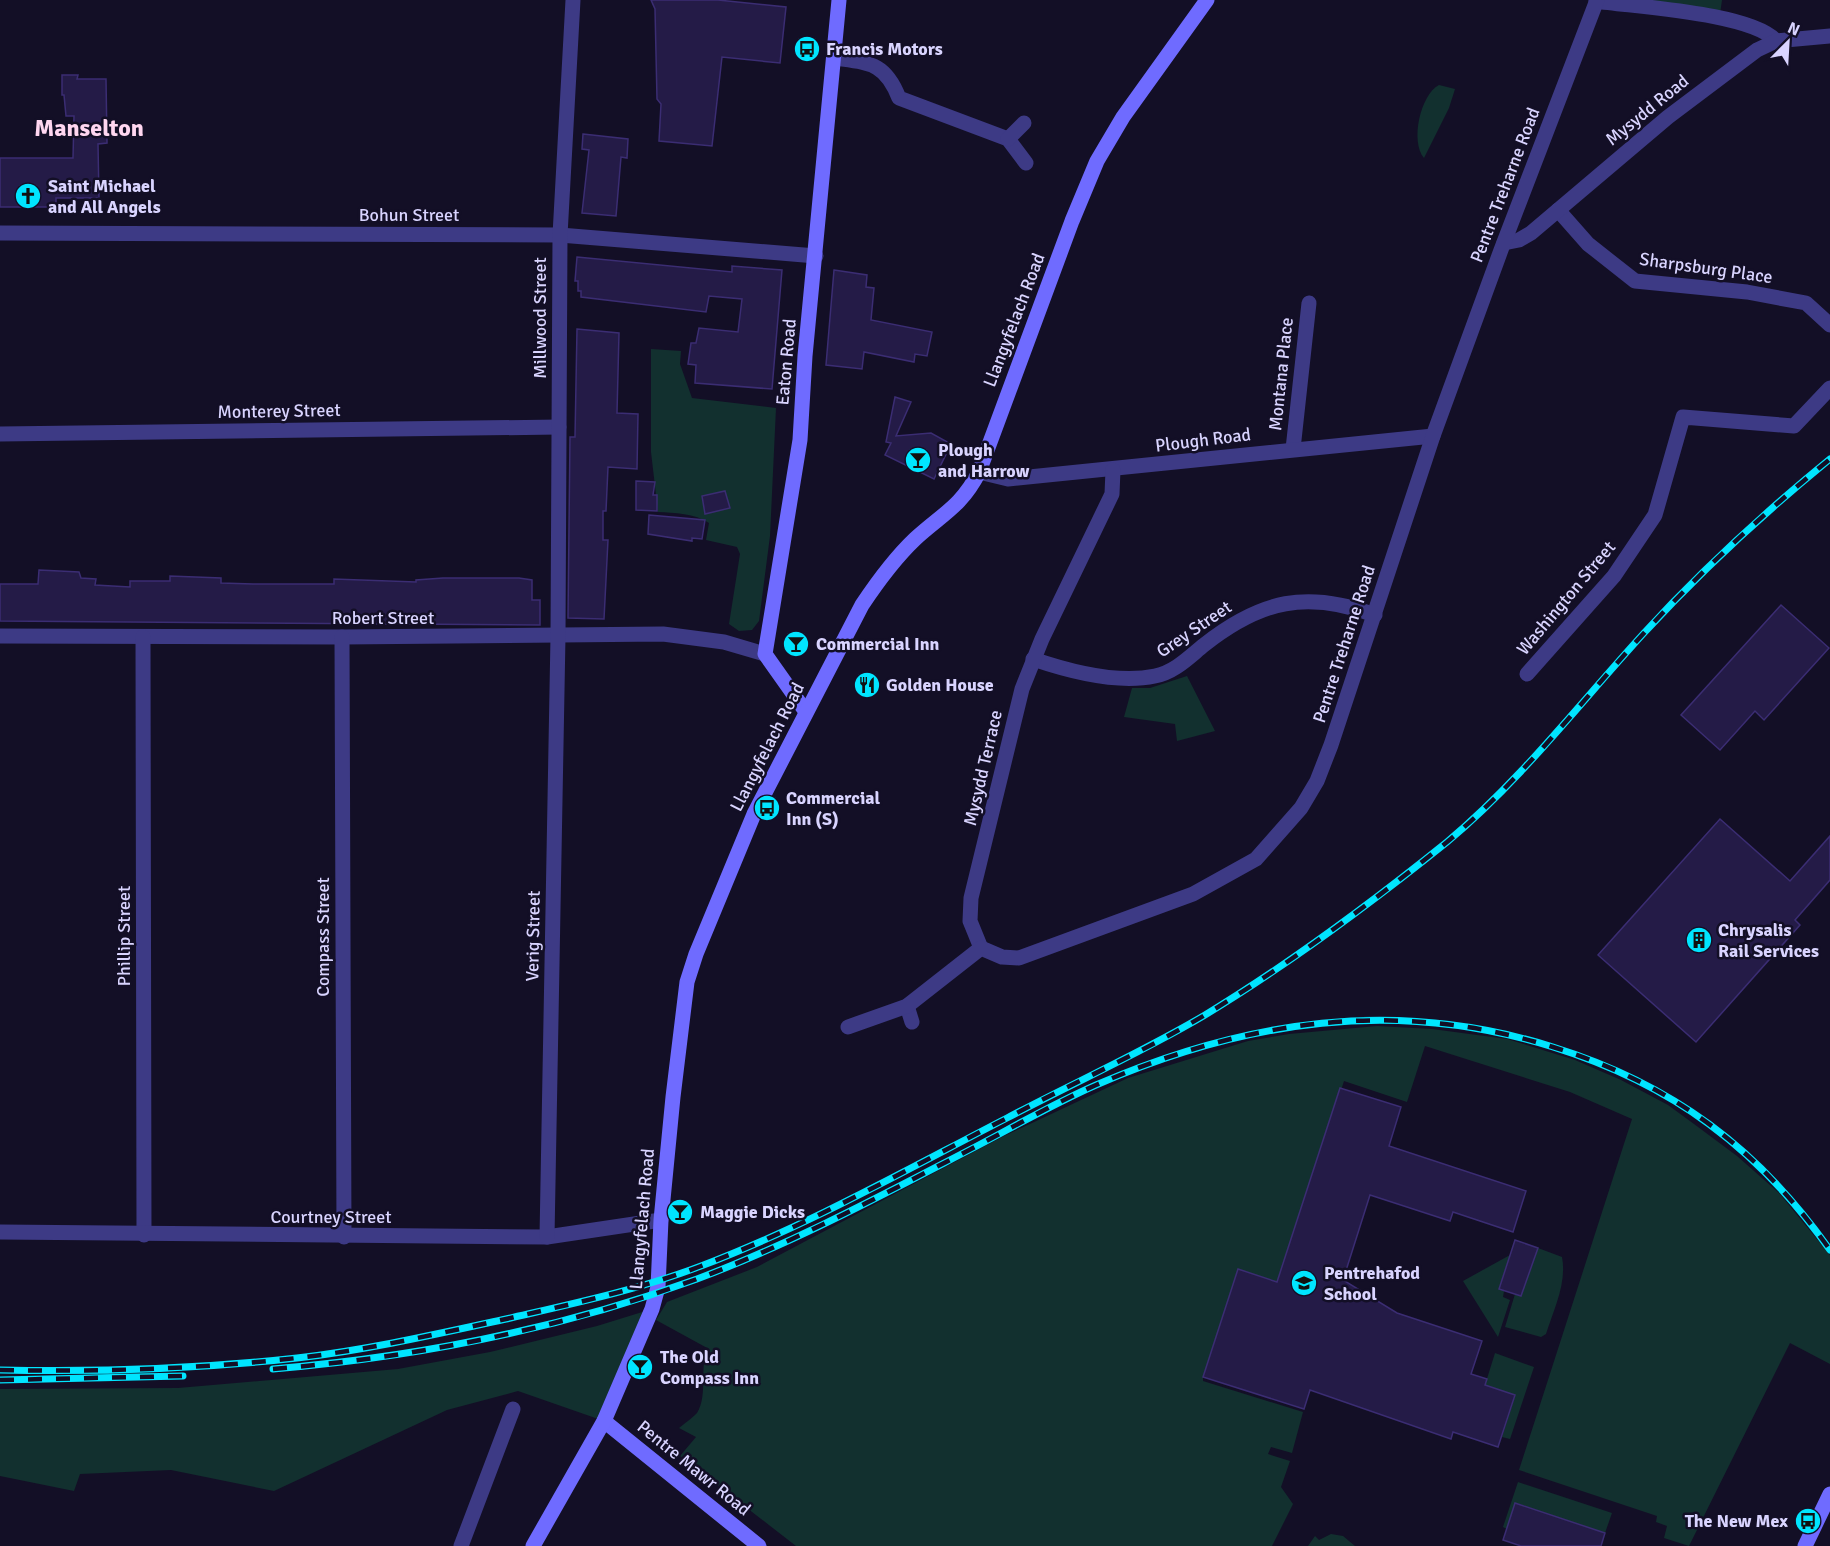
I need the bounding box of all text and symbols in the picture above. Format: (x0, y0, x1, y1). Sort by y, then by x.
north arrow (1758, 12, 1818, 72)
text: N (1785, 18, 1803, 41)
bus stop icon: Francis Motors (792, 34, 822, 64)
place label: Francis Motors (826, 38, 943, 60)
street label: Mysydd Road (1601, 70, 1693, 150)
street label: Pentre Treharne Road (1465, 104, 1545, 266)
district label: Manselton (34, 113, 144, 143)
place label: Saint Michael and All Angels (48, 175, 161, 218)
church icon: Saint Michael and All Angels (13, 181, 43, 211)
street label: Bohun Street (359, 204, 459, 226)
street label: Sharpsburg Place (1638, 248, 1774, 288)
street label: Llangyfelach Road (978, 250, 1050, 390)
street label: Millwood Street (529, 257, 551, 379)
street label: Montana Place (1264, 316, 1298, 432)
street label: Eaton Road (771, 318, 801, 406)
street label: Monterey Street (217, 399, 341, 423)
street label: Plough Road (1154, 423, 1252, 457)
place label: Plough and Harrow (938, 439, 1030, 482)
bar icon: Plough and Harrow (903, 445, 933, 475)
street label: Washington Street (1512, 537, 1620, 659)
street label: Pentre Treharne Road (1308, 562, 1380, 726)
street label: Grey Street (1152, 596, 1236, 662)
street label: Robert Street (332, 607, 434, 629)
bar icon: Commercial Inn (781, 629, 811, 659)
place label: Commercial Inn (816, 633, 940, 655)
restaurant icon: Golden House (852, 670, 882, 700)
place label: Golden House (886, 674, 994, 696)
street label: Llangyfelach Road (725, 679, 809, 815)
street label: Mysydd Terrace (959, 708, 1007, 828)
place label: Commercial Inn (S) (786, 787, 881, 830)
bus stop icon: Commercial Inn (S) (752, 793, 782, 823)
street label: Compass Street (312, 877, 334, 997)
street label: Phillip Street (113, 886, 135, 986)
street label: Verig Street (521, 891, 545, 981)
place label: Chrysalis Rail Services (1718, 919, 1819, 962)
building icon: Chrysalis Rail Services (1684, 925, 1714, 955)
street label: Llangyfelach Road (625, 1147, 659, 1291)
bar icon: Maggie Dicks (665, 1197, 695, 1227)
place label: Maggie Dicks (700, 1201, 805, 1223)
street label: Courtney Street (270, 1206, 392, 1228)
place label: Pentrehafod School (1324, 1262, 1420, 1305)
school or university icon: Pentrehafod School (1289, 1268, 1319, 1298)
place label: The Old Compass Inn (660, 1346, 759, 1389)
bar icon: The Old Compass Inn (625, 1352, 655, 1382)
street label: Pentre Mawr Road (633, 1416, 755, 1520)
bus stop icon: The New Mex (1793, 1506, 1823, 1536)
place label: The New Mex (1685, 1510, 1788, 1532)

